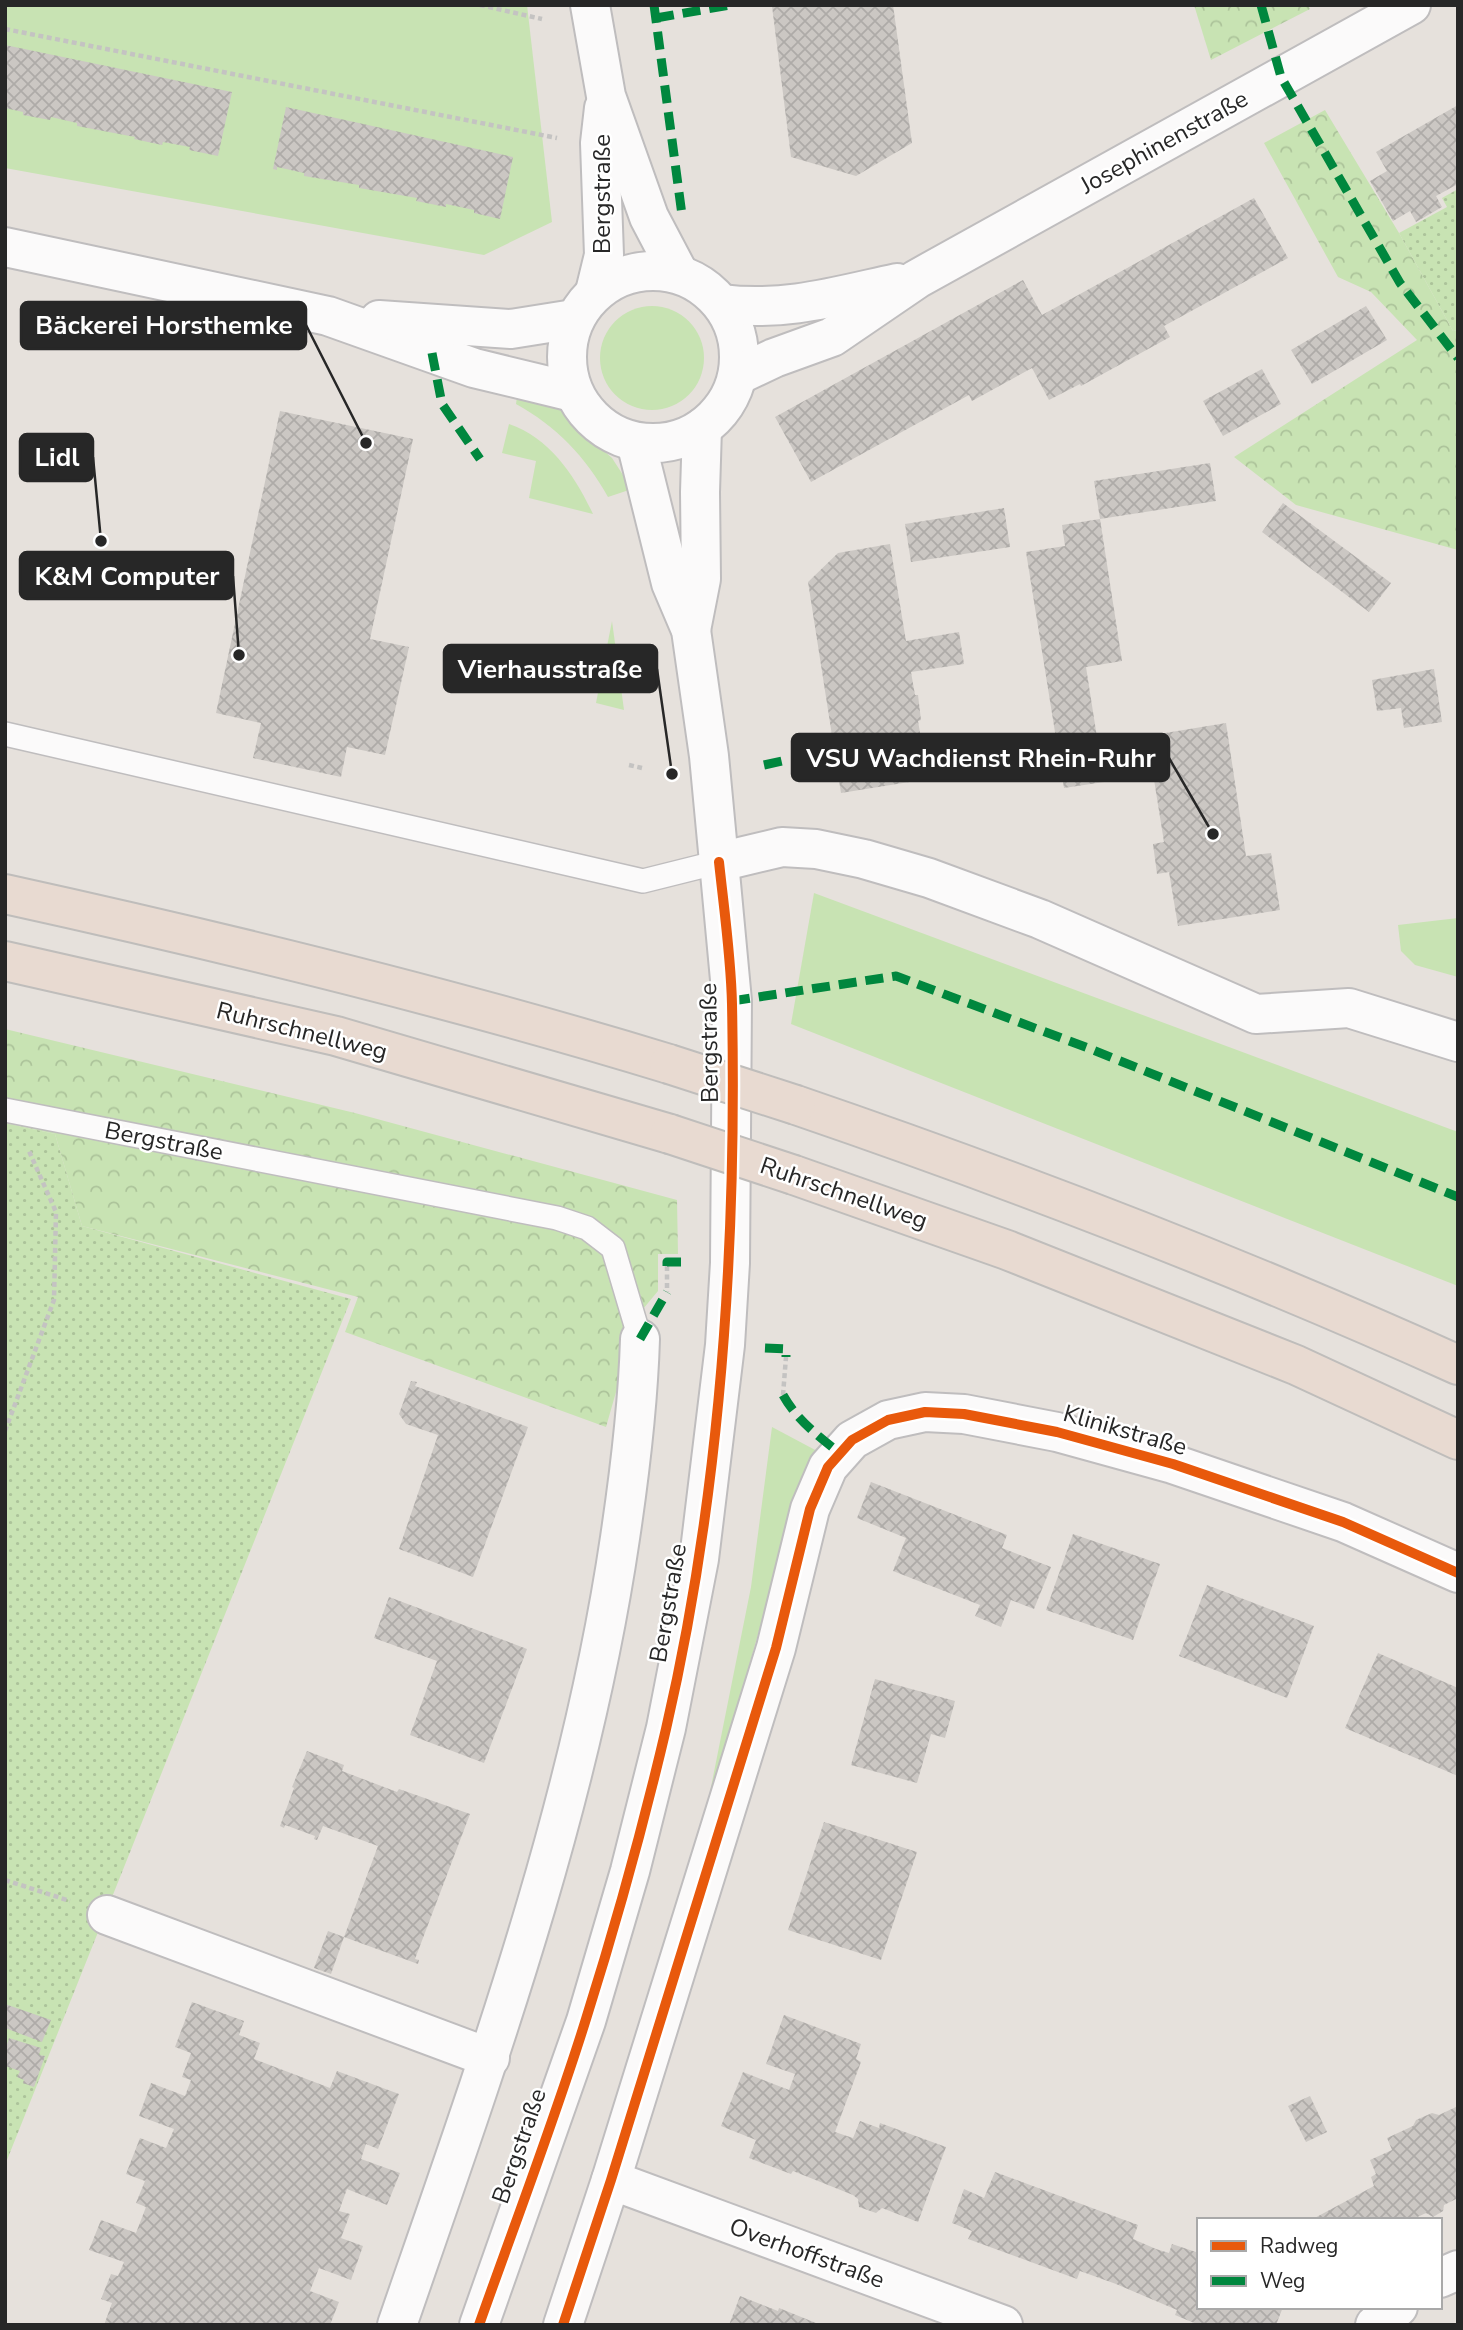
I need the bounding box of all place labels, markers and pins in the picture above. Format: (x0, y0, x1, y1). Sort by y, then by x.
callout: Bäckerei Horsthemke (21, 302, 306, 349)
callout: Lidl (20, 434, 93, 481)
callout: K&M Computer (20, 552, 233, 599)
callout: Vierhausstraße (444, 645, 657, 692)
callout: VSU Wachdienst Rhein-Ruhr (792, 734, 1169, 781)

